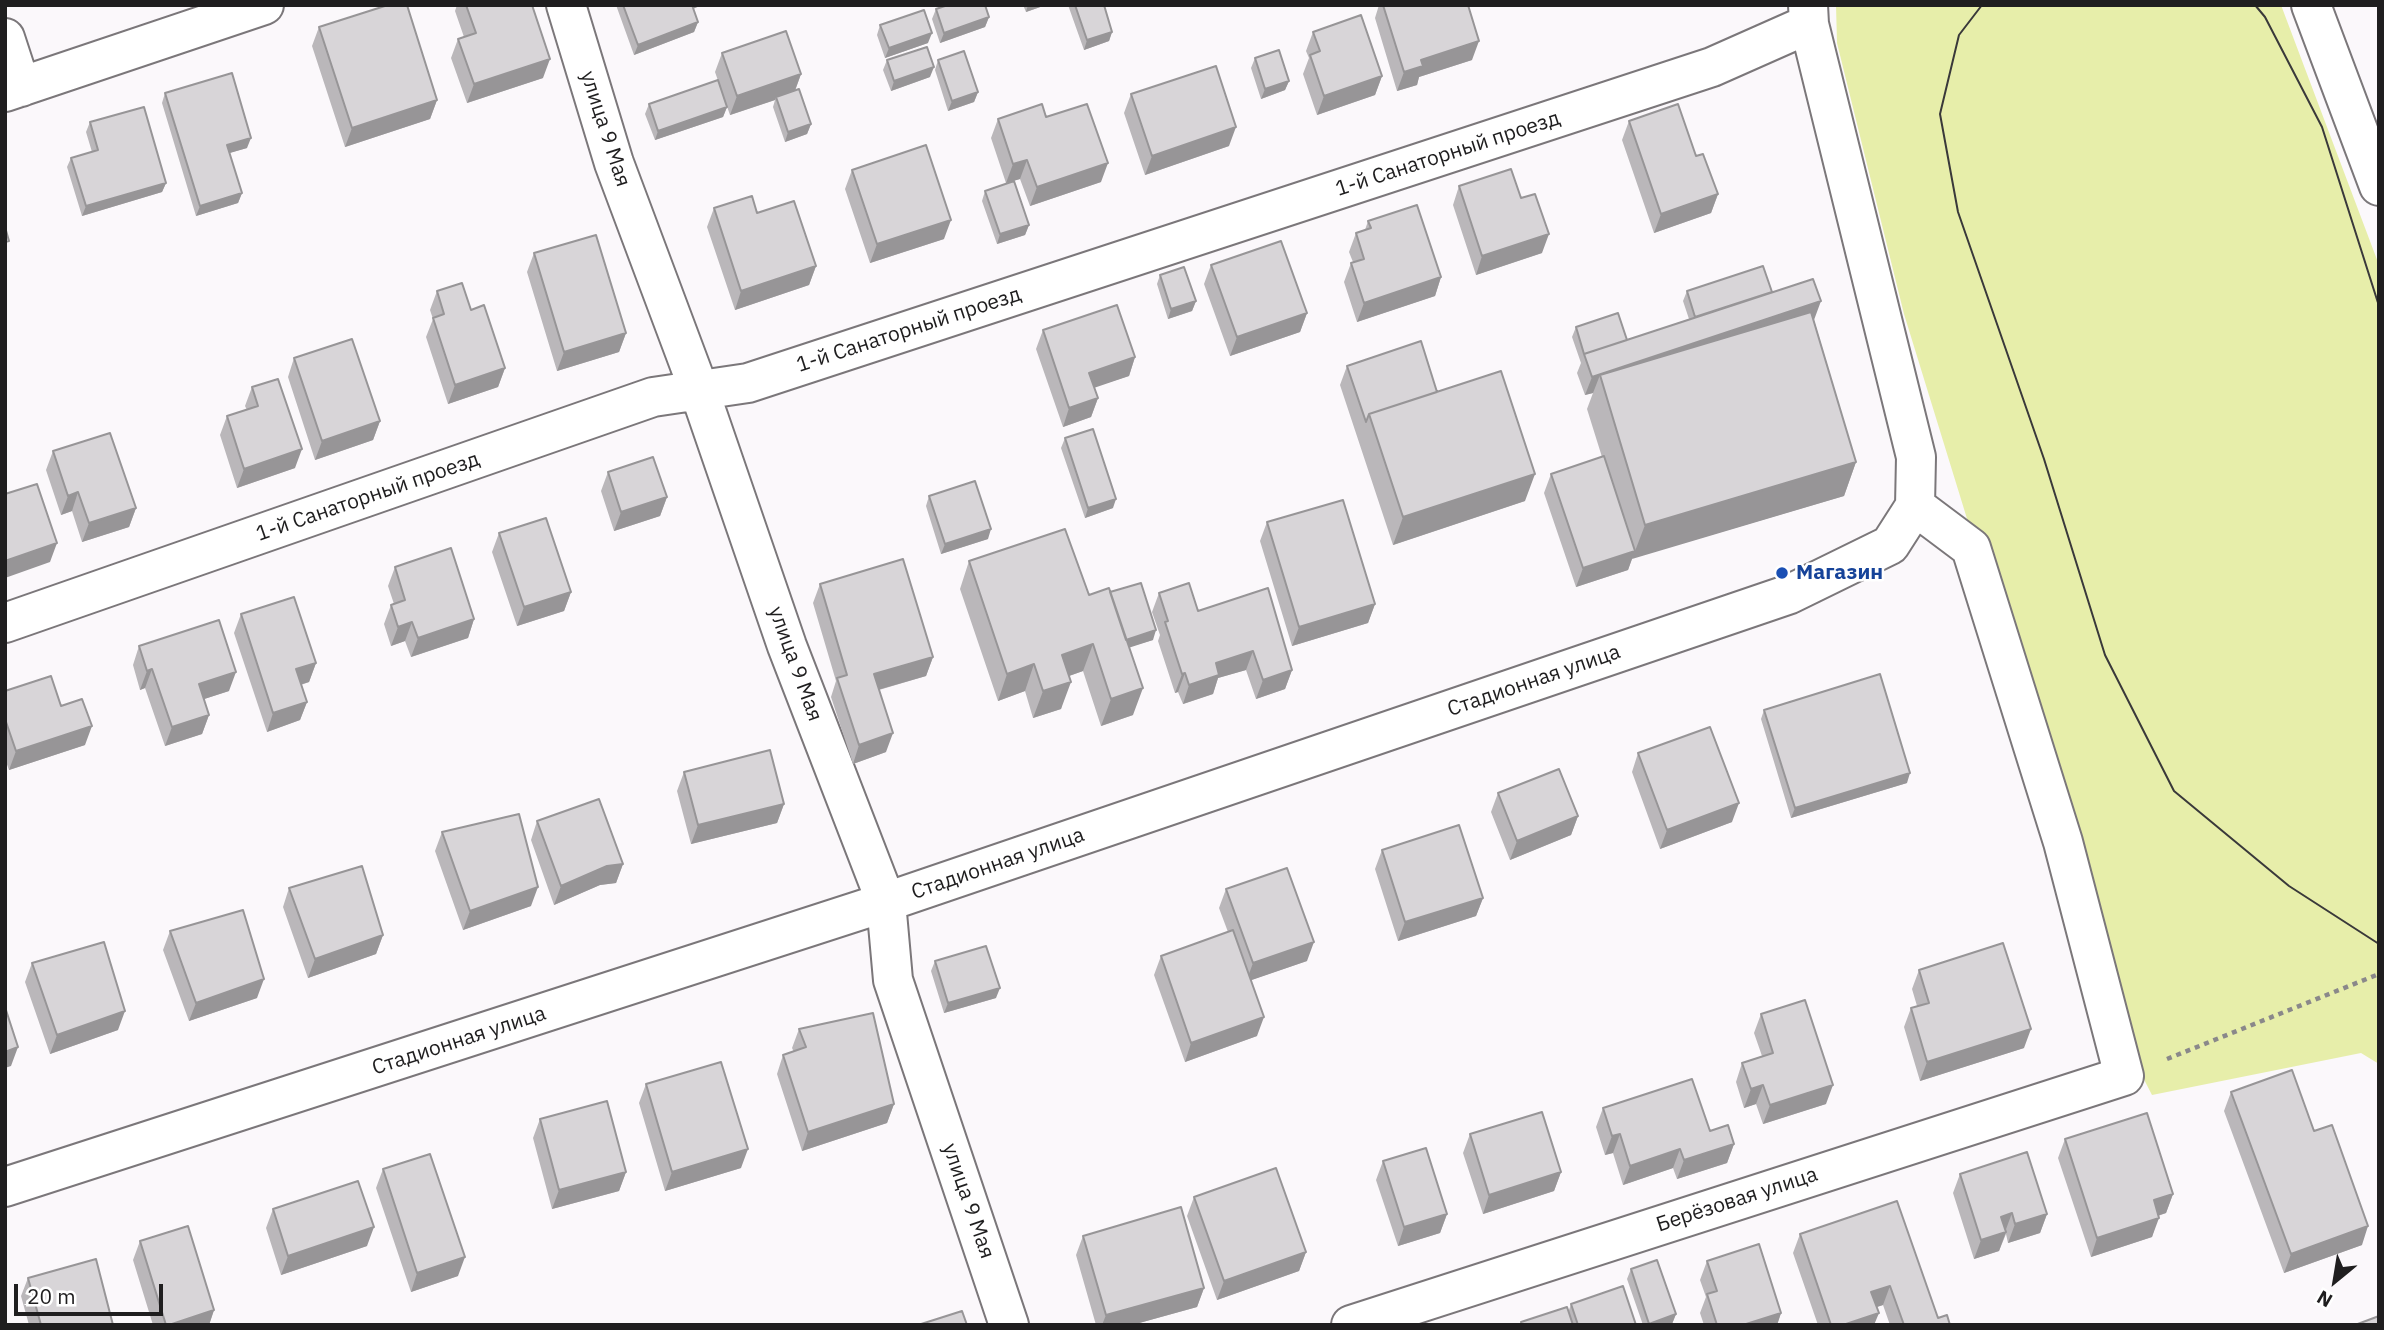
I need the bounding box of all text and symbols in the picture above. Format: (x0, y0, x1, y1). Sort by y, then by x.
street label: улица 9 Мая (574, 68, 636, 190)
street label: 1-й Санаторный проезд (1333, 106, 1563, 202)
street label: 1-й Санаторный проезд (794, 282, 1024, 378)
street label: 1-й Санаторный проезд (253, 447, 483, 547)
place label: Магазин (1796, 560, 1883, 586)
marker: Магазин (1774, 565, 1790, 581)
street label: улица 9 Мая (763, 603, 827, 725)
street label: Стадионная улица (1444, 640, 1624, 722)
street label: Стадионная улица (908, 823, 1088, 905)
street label: Стадионная улица (369, 1001, 549, 1081)
street label: улица 9 Мая (937, 1140, 999, 1262)
street label: Берёзовая улица (1653, 1162, 1821, 1238)
north arrow (2300, 1246, 2370, 1316)
scale bar (18, 1270, 166, 1314)
text: 20 m (27, 1282, 76, 1310)
text: N (2313, 1285, 2336, 1313)

